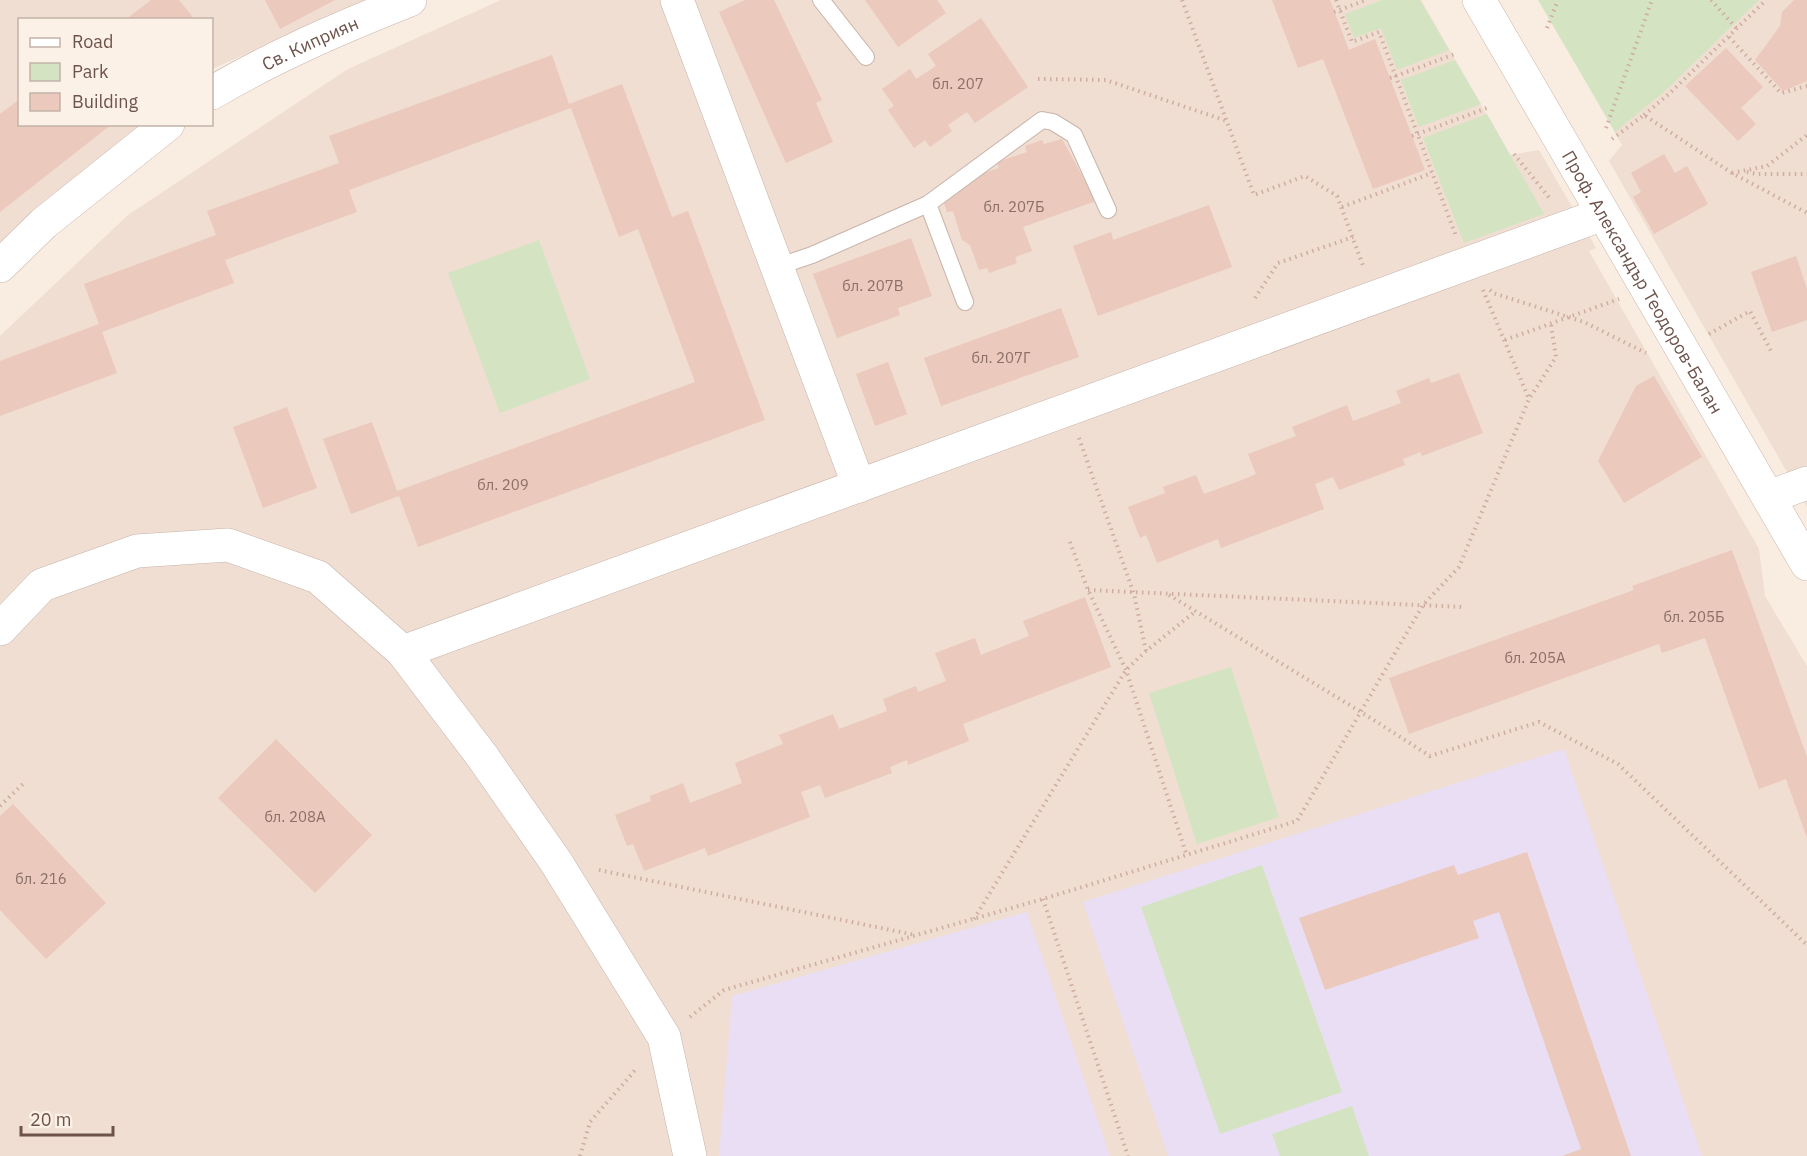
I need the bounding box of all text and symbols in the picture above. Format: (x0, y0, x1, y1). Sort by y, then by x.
street label: Св. Киприян (258, 11, 362, 75)
legend (18, 18, 213, 126)
text: Road (72, 30, 113, 53)
text: Park (72, 60, 109, 83)
house number: бл. 207 (932, 74, 984, 93)
text: Building (72, 90, 139, 113)
street label: Проф. Александър Теодоров-Балан (1557, 146, 1728, 418)
house number: бл. 207Б (983, 197, 1045, 216)
house number: бл. 207В (842, 276, 904, 295)
house number: бл. 207Г (972, 348, 1031, 367)
house number: бл. 209 (477, 475, 529, 494)
house number: бл. 205Б (1663, 607, 1725, 626)
house number: бл. 205А (1504, 648, 1566, 667)
house number: бл. 208А (264, 807, 326, 826)
house number: бл. 216 (15, 869, 67, 888)
scale bar (21, 1099, 112, 1137)
text: 20 m (30, 1108, 72, 1131)

